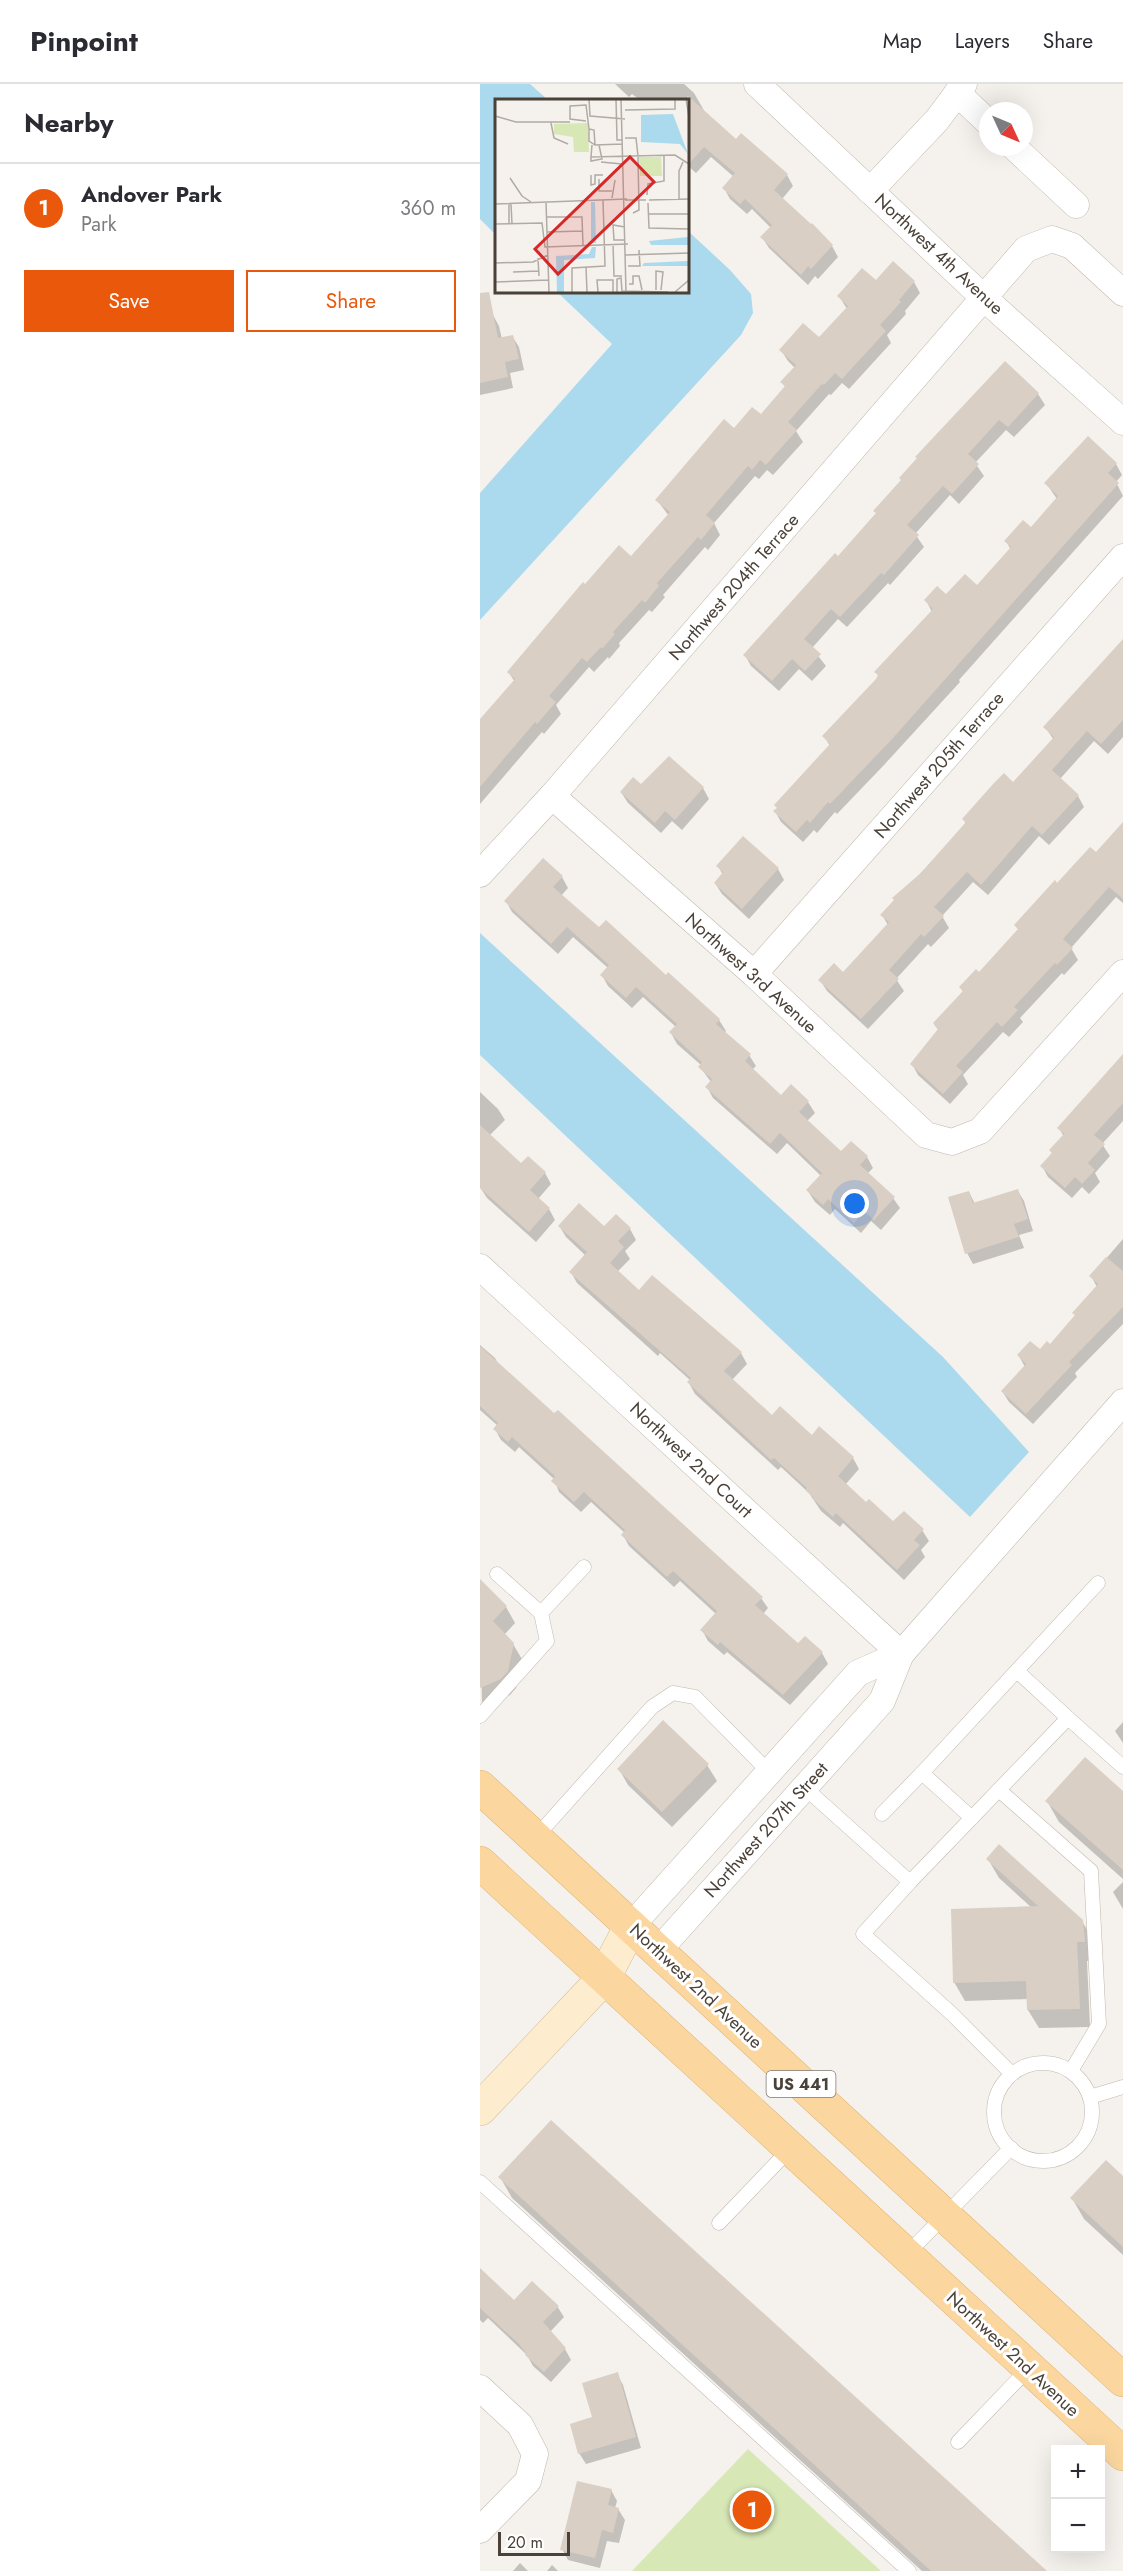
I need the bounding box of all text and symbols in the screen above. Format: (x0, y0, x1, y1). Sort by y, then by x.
text: Pinpoint (30, 21, 138, 62)
text: Map (883, 26, 922, 56)
text: Layers (955, 26, 1010, 56)
text: Share (1043, 26, 1093, 56)
inset map (495, 99, 688, 292)
north arrow (979, 102, 1033, 156)
text: Nearby (24, 104, 113, 142)
text: Andover Park (81, 178, 222, 210)
street label: Northwest 4th Avenue (869, 187, 1009, 321)
text: 1 (38, 194, 49, 223)
text: 360 m (400, 194, 456, 223)
text: Park (81, 210, 117, 239)
button: Save (24, 270, 234, 332)
button: Share (246, 270, 456, 332)
street label: Northwest 204th Terrace (663, 508, 805, 666)
street label: Northwest 205th Terrace (868, 686, 1010, 844)
street label: Northwest 3rd Avenue (679, 907, 823, 1039)
your location (840, 1189, 869, 1218)
street label: Northwest 2nd Court (624, 1396, 759, 1524)
street label: Northwest 207th Street (698, 1756, 834, 1904)
street label: Northwest 2nd Avenue (624, 1917, 768, 2055)
road number: US 441 (766, 2071, 836, 2097)
street label: Northwest 2nd Avenue (941, 2285, 1085, 2423)
map controls (1051, 2445, 1105, 2553)
button: + (1051, 2445, 1105, 2499)
pin: 1 (732, 2488, 772, 2532)
button: − (1051, 2499, 1105, 2553)
scale bar (498, 2529, 570, 2556)
text: 20 m (507, 2531, 543, 2554)

